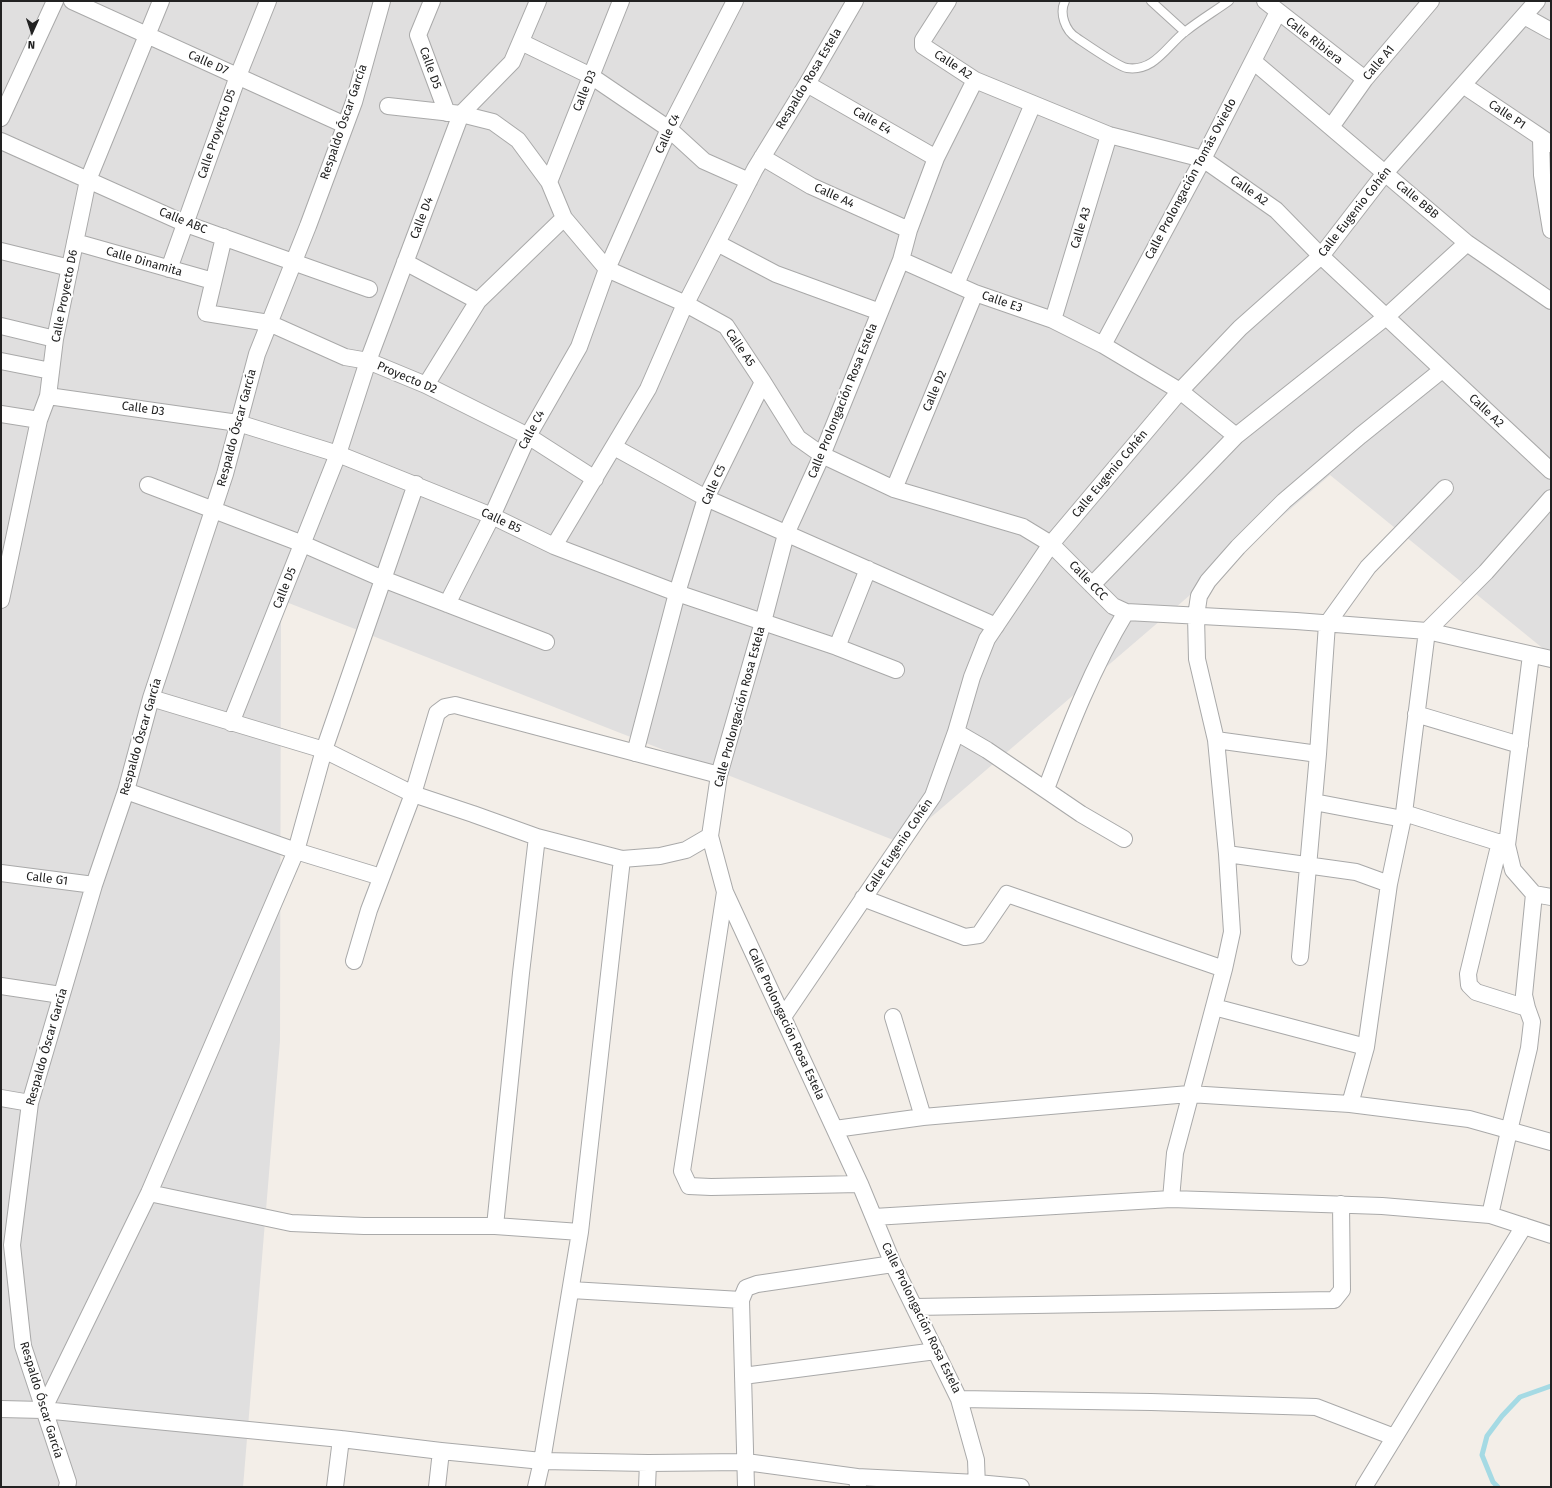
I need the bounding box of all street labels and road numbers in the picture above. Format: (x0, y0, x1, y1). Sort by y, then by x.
street label: Calle Ribiera (1283, 14, 1345, 68)
street label: Respaldo Rosa Estela (773, 26, 845, 132)
street label: Calle A1 (1360, 43, 1398, 83)
street label: Calle D5 (416, 45, 444, 91)
street label: Calle A2 (931, 47, 975, 83)
street label: Calle D7 (186, 48, 230, 78)
street label: Respaldo Óscar García (317, 62, 371, 182)
street label: Calle D3 (570, 68, 600, 114)
street label: Calle Proyecto D5 (195, 87, 239, 181)
street label: Calle Prolongación Tomás Oviedo (1142, 96, 1240, 262)
street label: Calle P1 (1486, 97, 1528, 133)
street label: Calle E4 (850, 104, 894, 138)
street label: Calle C4 (653, 112, 683, 156)
street label: Calle Eugenio Cohén (1315, 164, 1395, 260)
street label: Calle A2 (1227, 173, 1271, 209)
street label: Calle BBB (1393, 178, 1441, 222)
street label: Calle A4 (812, 181, 856, 211)
street label: Calle D4 (407, 195, 437, 241)
street label: Calle ABC (157, 205, 209, 237)
street label: Calle A3 (1068, 206, 1094, 250)
street label: Calle Dinamita (104, 244, 184, 280)
street label: Calle Proyecto D6 (49, 248, 81, 344)
street label: Calle E3 (980, 288, 1024, 316)
street label: Calle Prolongación Rosa Estela (805, 321, 881, 481)
street label: Calle A5 (722, 326, 758, 370)
street label: Proyecto D2 (375, 359, 439, 397)
street label: Respaldo Óscar García (214, 368, 260, 488)
street label: Calle D2 (920, 368, 950, 414)
street label: Calle A2 (1465, 391, 1507, 431)
street label: Calle D3 (121, 399, 165, 419)
street label: Calle C4 (516, 408, 548, 452)
street label: Calle Eugenio Cohén (1069, 427, 1151, 521)
street label: Calle C5 (699, 463, 729, 507)
street label: Calle B5 (479, 505, 523, 537)
street label: Calle CCC (1066, 558, 1110, 604)
street label: Calle D5 (270, 565, 300, 611)
street label: Calle Prolongación Rosa Estela (712, 625, 768, 789)
street label: Respaldo Óscar García (117, 677, 165, 797)
street label: Calle Eugenio Cohén (862, 796, 936, 896)
street label: Calle G1 (25, 869, 69, 889)
street label: Calle Prolongación Rosa Estela (744, 946, 828, 1102)
street label: Respaldo Óscar García (23, 987, 71, 1107)
street label: Calle Prolongación Rosa Estela (878, 1240, 964, 1396)
street label: Respaldo Óscar García (16, 1340, 66, 1460)

